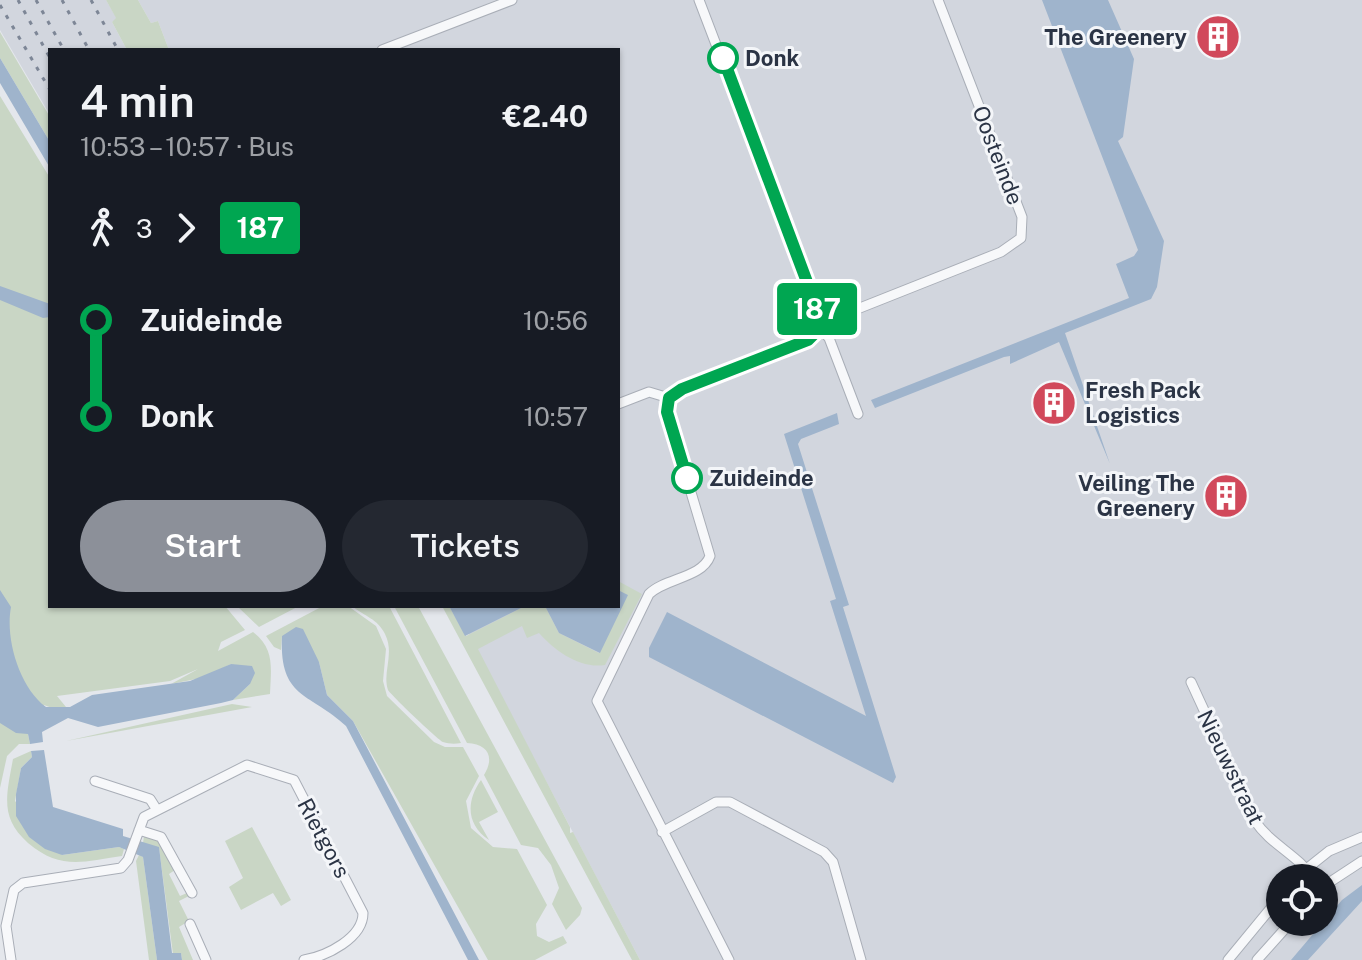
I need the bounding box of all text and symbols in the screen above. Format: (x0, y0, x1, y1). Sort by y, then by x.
building icon: The Greenery (1194, 13, 1242, 61)
place label: The Greenery (1044, 24, 1188, 50)
marker: Donk (708, 43, 738, 73)
place label: Donk (745, 45, 800, 71)
text: 4 min (80, 75, 195, 127)
text: €2.40 (502, 98, 588, 134)
street label: Oosteinde (967, 102, 1029, 208)
text: 10:53 – 10:57 · Bus (80, 131, 294, 162)
icon: walk (80, 206, 124, 250)
icon: forward (164, 206, 208, 250)
text: 187 (236, 211, 284, 244)
text: 3 (136, 213, 152, 244)
line badge: 187 (771, 283, 863, 335)
text: 187 (793, 292, 841, 325)
text: Zuideinde (140, 302, 283, 338)
text: 10:56 (523, 305, 588, 336)
place label: Fresh Pack Logistics (1085, 377, 1201, 428)
building icon: Fresh Pack Logistics (1030, 379, 1078, 427)
text: Donk (140, 398, 214, 434)
text: 10:57 (523, 401, 588, 432)
marker: Zuideinde (672, 463, 702, 493)
place label: Zuideinde (709, 465, 814, 491)
place label: Veiling The Greenery (1078, 470, 1196, 521)
building icon: Veiling The Greenery (1202, 472, 1250, 520)
button: Start (80, 500, 326, 592)
button: Tickets (342, 500, 588, 592)
street label: Nieuwstraat (1192, 705, 1270, 829)
street label: Rietgors (292, 794, 356, 882)
map controls (1266, 864, 1338, 936)
button: locate (1266, 864, 1338, 936)

